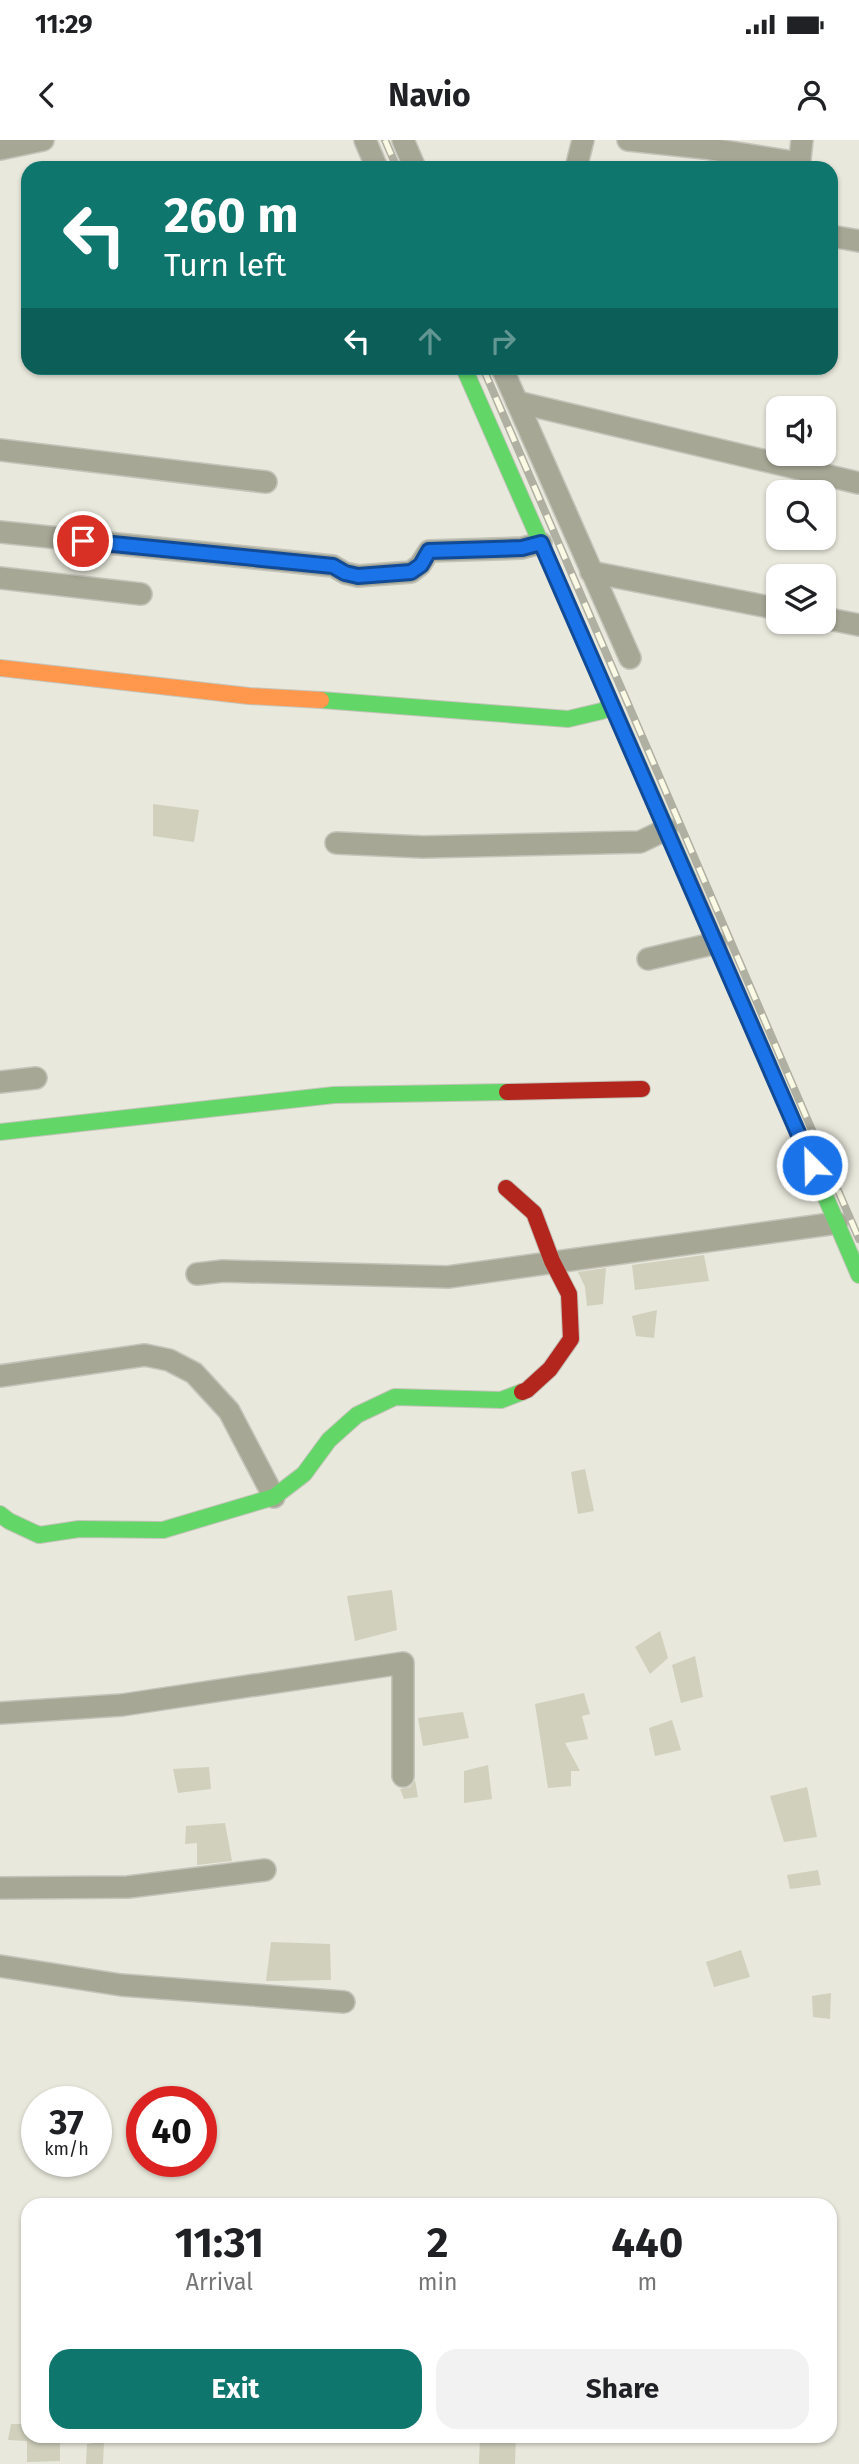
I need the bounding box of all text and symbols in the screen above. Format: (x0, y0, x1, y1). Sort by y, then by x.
text: 11:29 (35, 9, 93, 40)
icon: back (28, 76, 66, 114)
text: Navio (388, 76, 471, 114)
icon: person (793, 76, 831, 114)
text: 260 m (164, 186, 299, 245)
icon: left (49, 189, 140, 280)
text: Turn left (164, 246, 286, 284)
icon: left (338, 322, 376, 360)
icon: ahead (411, 322, 449, 360)
icon: right (484, 322, 522, 360)
map controls (766, 396, 836, 634)
button: sound (766, 396, 836, 466)
button: search (766, 480, 836, 550)
pin (53, 511, 113, 571)
icon: arrive (64, 522, 102, 560)
button: layers (766, 564, 836, 634)
position arrow (775, 1128, 849, 1202)
speed limit sign: 40 (126, 2086, 217, 2177)
text: 37 (49, 2101, 84, 2143)
text: km/h (44, 2138, 89, 2160)
text: 11:31 (175, 2218, 264, 2268)
text: 2 (427, 2218, 449, 2268)
text: 440 (611, 2218, 683, 2268)
text: Arrival (186, 2268, 253, 2296)
text: min (418, 2268, 458, 2296)
text: m (637, 2268, 657, 2296)
button: Exit (49, 2349, 422, 2429)
button: Share (436, 2349, 809, 2429)

